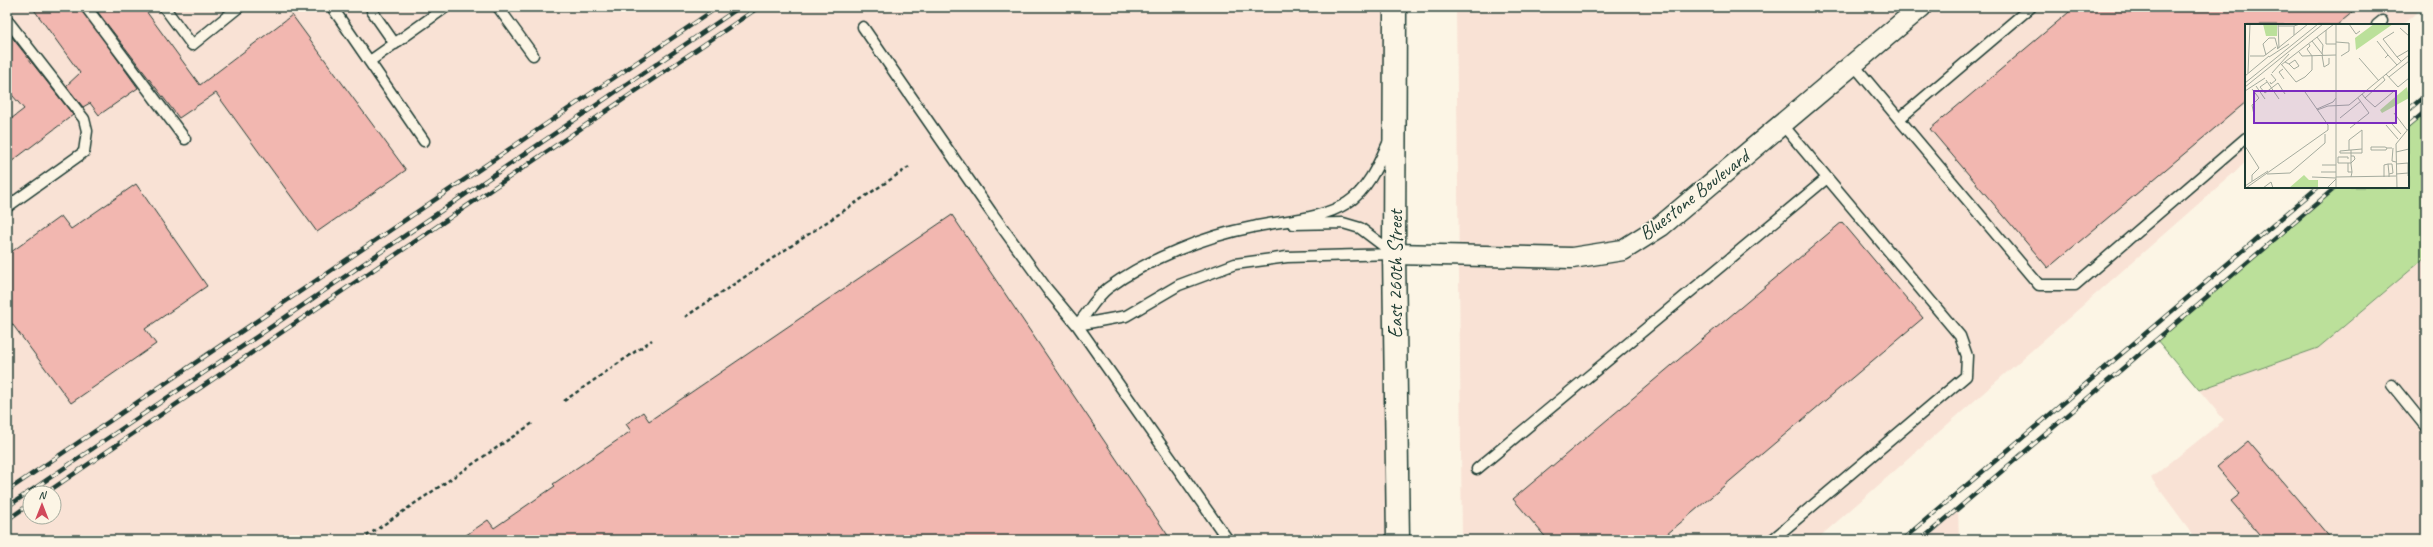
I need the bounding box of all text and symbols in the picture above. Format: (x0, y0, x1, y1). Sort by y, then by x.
inset map (2245, 24, 2409, 188)
street label: Bluestone Boulevard (1634, 142, 1757, 246)
street label: East 260th Street (1383, 207, 1408, 338)
north arrow (22, 485, 62, 525)
text: N (39, 488, 48, 502)

